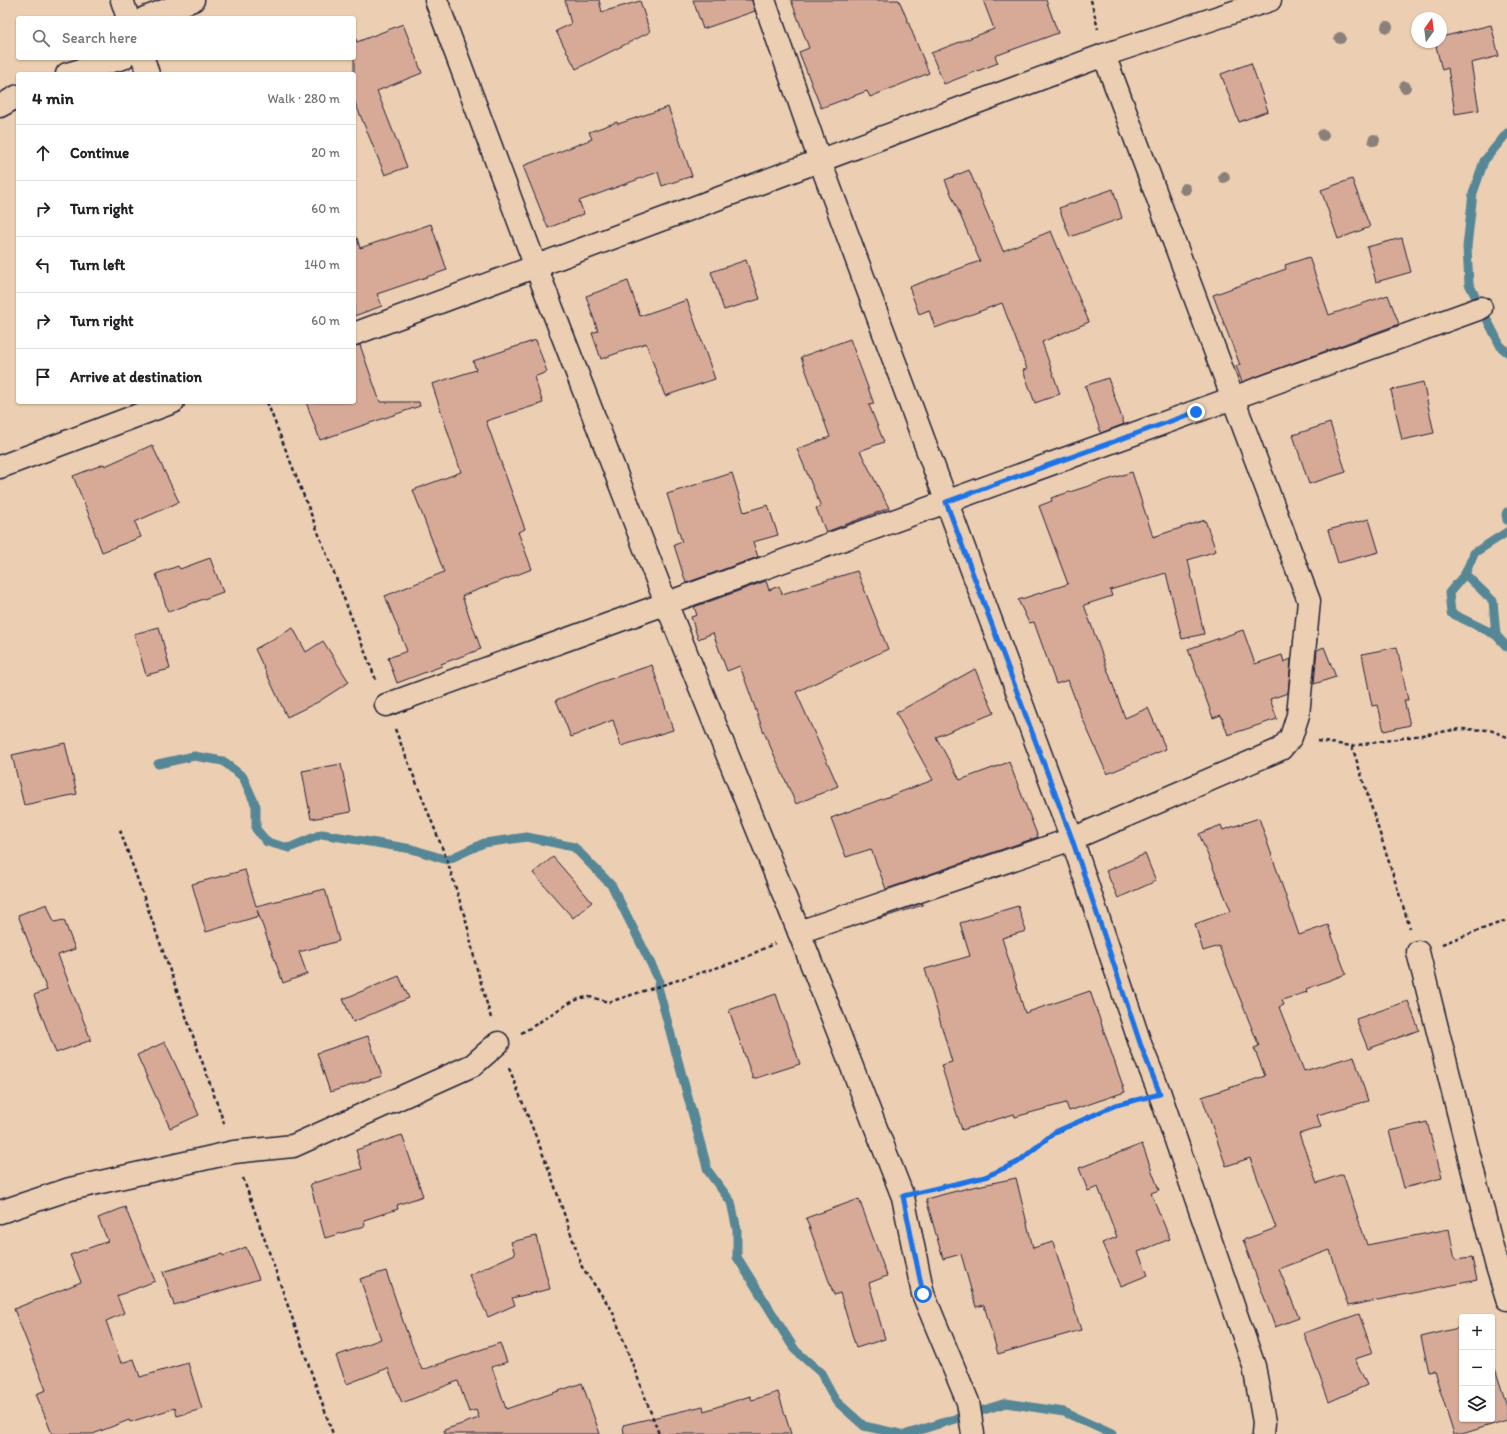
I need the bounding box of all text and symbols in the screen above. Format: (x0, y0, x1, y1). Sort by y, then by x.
north arrow (1411, 12, 1447, 48)
search box (16, 16, 356, 60)
icon: search (30, 27, 52, 49)
text: Search here (62, 29, 137, 47)
text: 4 min (32, 88, 74, 108)
text: Walk · 280 m (267, 91, 340, 106)
icon: ahead (32, 142, 54, 164)
text: Continue (70, 144, 129, 162)
text: 20 m (311, 145, 340, 160)
icon: right (32, 198, 54, 220)
text: Turn right (70, 200, 134, 218)
text: 60 m (311, 201, 340, 216)
icon: left (32, 254, 54, 276)
text: Turn left (70, 256, 125, 274)
text: 140 m (304, 257, 340, 272)
icon: right (32, 310, 54, 332)
text: Turn right (70, 312, 134, 330)
text: 60 m (311, 313, 340, 328)
icon: arrive (32, 366, 54, 388)
text: Arrive at destination (70, 368, 202, 386)
route end (1187, 403, 1205, 421)
route start (914, 1285, 932, 1303)
map controls (1459, 1314, 1495, 1422)
button: + (1459, 1314, 1495, 1350)
button: − (1459, 1350, 1495, 1386)
button: layers (1459, 1386, 1495, 1422)

